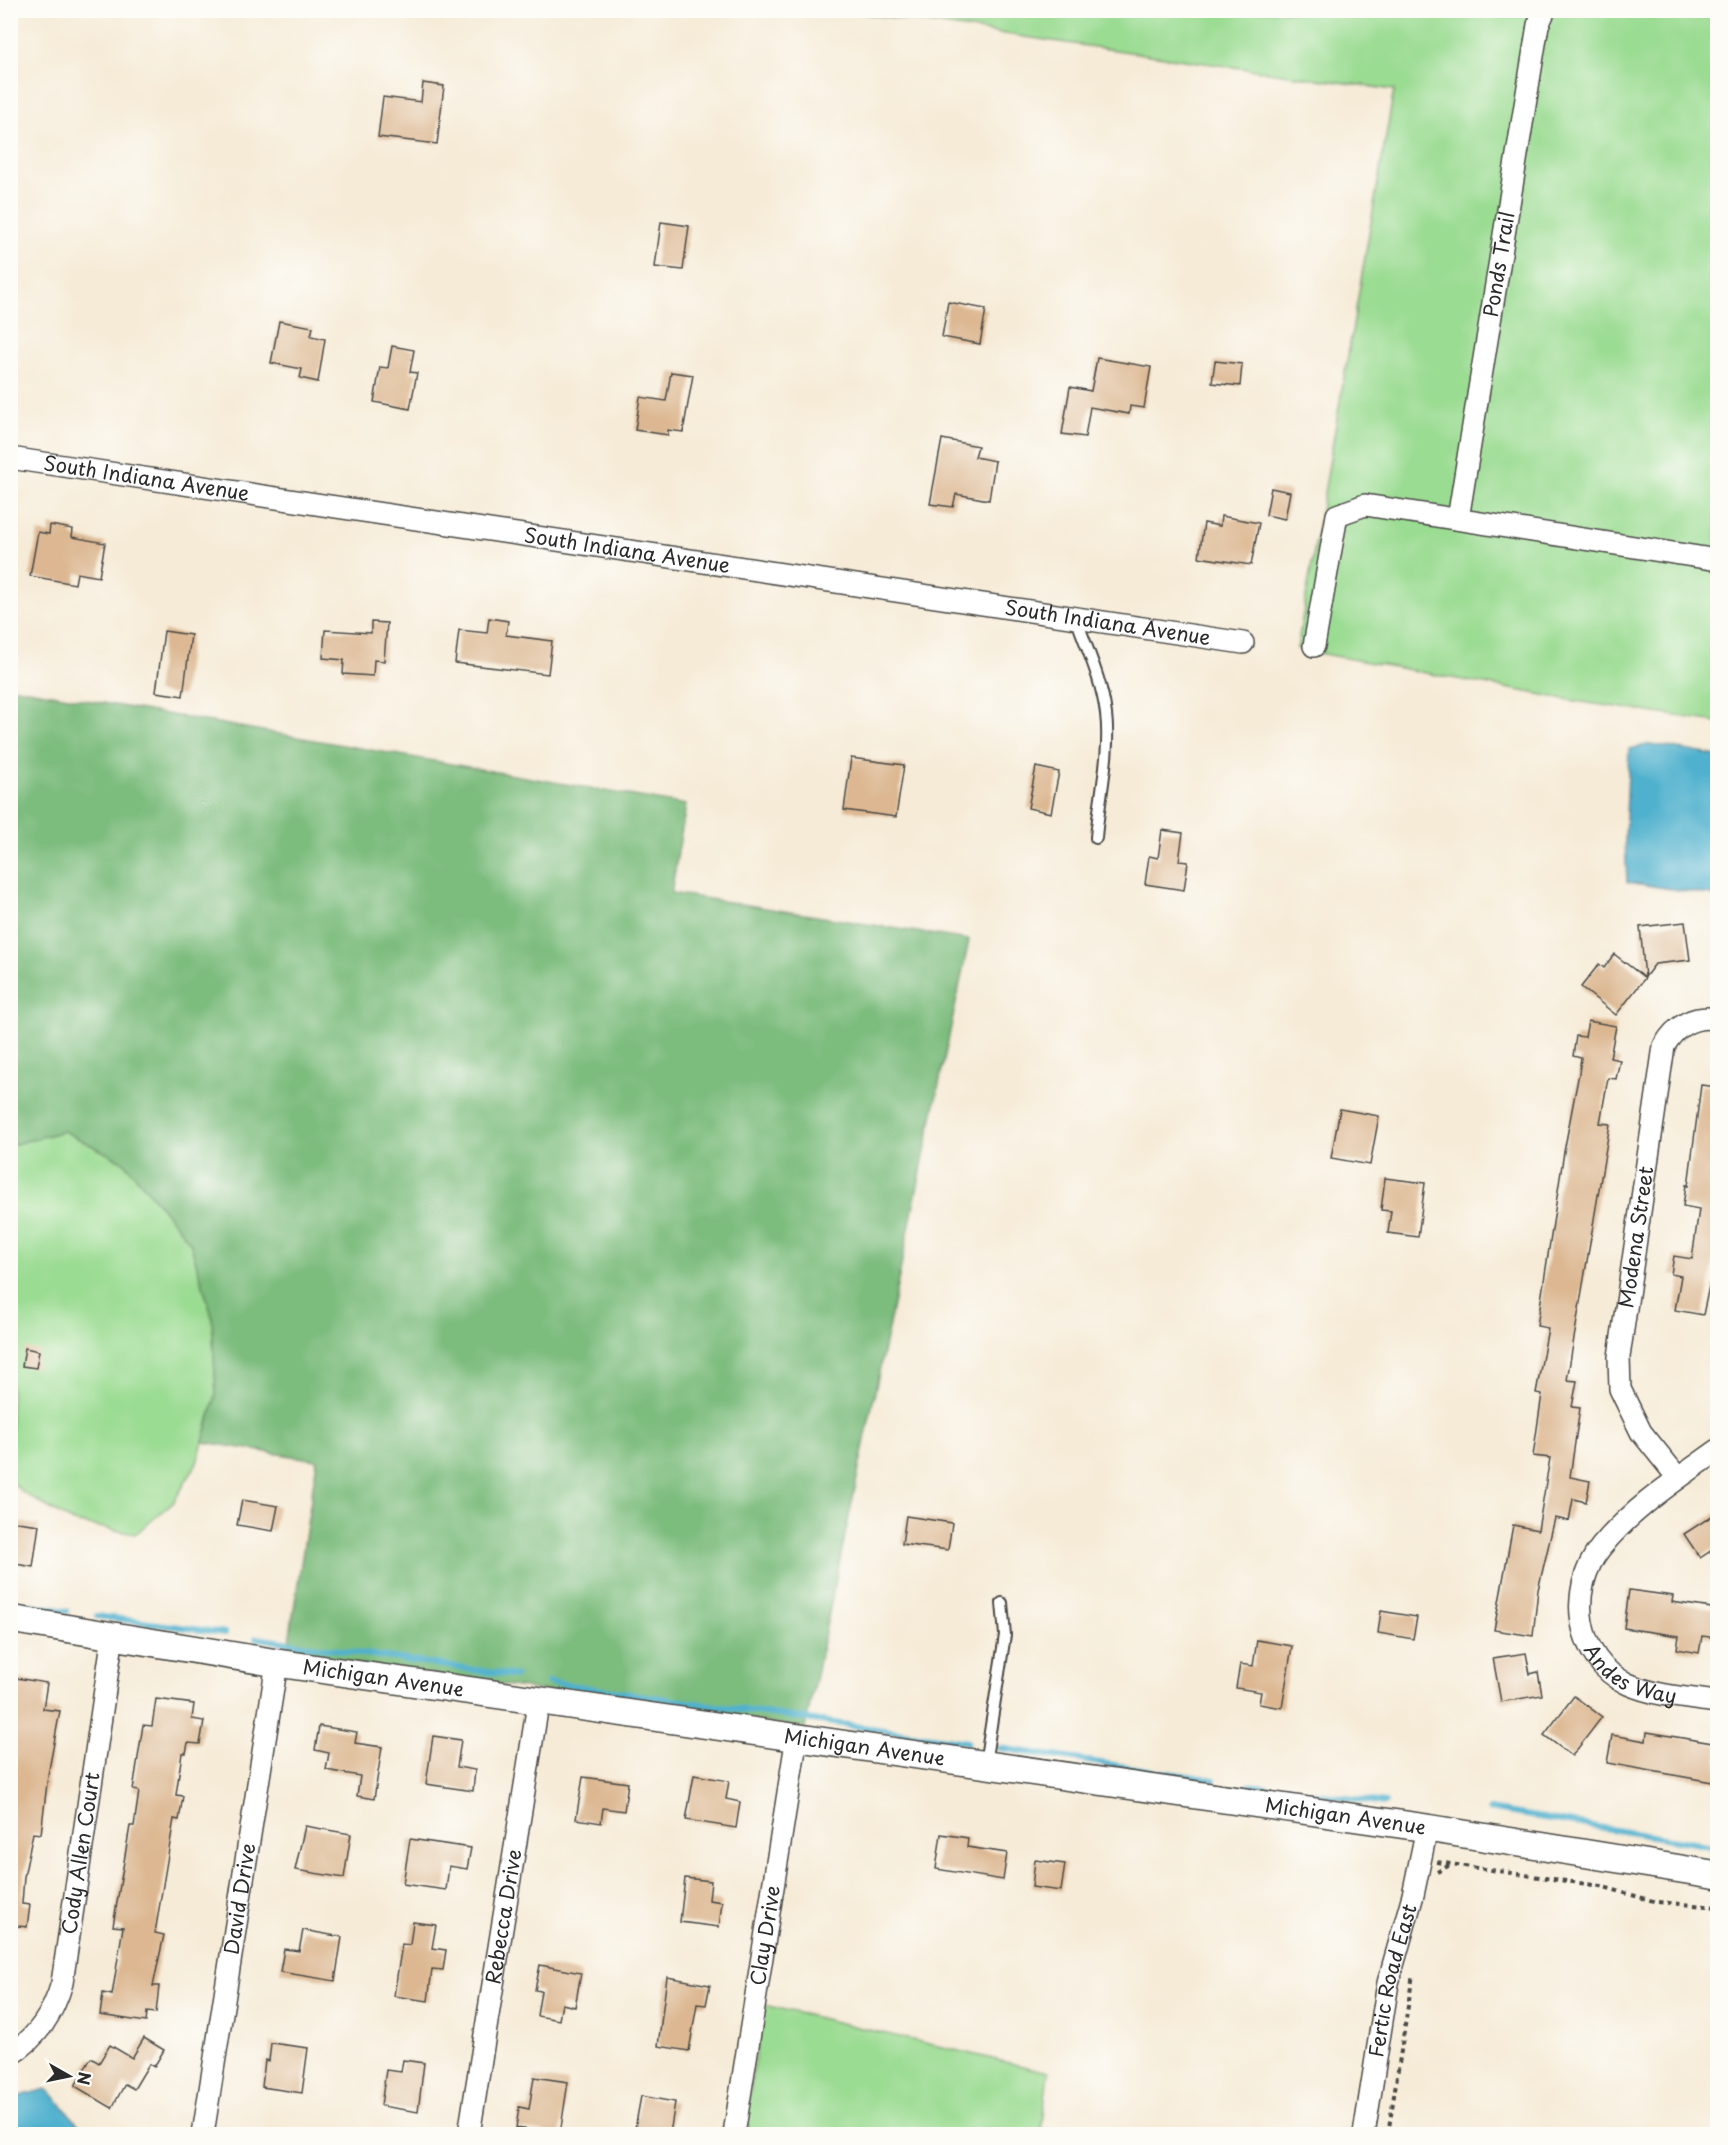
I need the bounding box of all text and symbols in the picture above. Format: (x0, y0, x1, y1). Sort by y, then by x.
street label: Ponds Trail (1475, 209, 1522, 319)
street label: South Indiana Avenue (42, 447, 252, 508)
street label: South Indiana Avenue (522, 519, 732, 580)
street label: South Indiana Avenue (1003, 591, 1213, 652)
street label: Modena Street (1610, 1164, 1660, 1310)
street label: Andes Way (1577, 1638, 1679, 1711)
street label: Michigan Avenue (301, 1651, 466, 1704)
street label: Michigan Avenue (782, 1720, 947, 1773)
street label: Cody Allen Court (53, 1770, 107, 1936)
street label: Michigan Avenue (1263, 1789, 1428, 1842)
street label: David Drive (215, 1841, 262, 1956)
street label: Rebecca Drive (477, 1847, 528, 1986)
street label: Clay Drive (742, 1883, 787, 1988)
street label: Fertic Road East (1360, 1900, 1424, 2059)
north arrow (39, 2046, 99, 2106)
text: N (72, 2070, 98, 2087)

